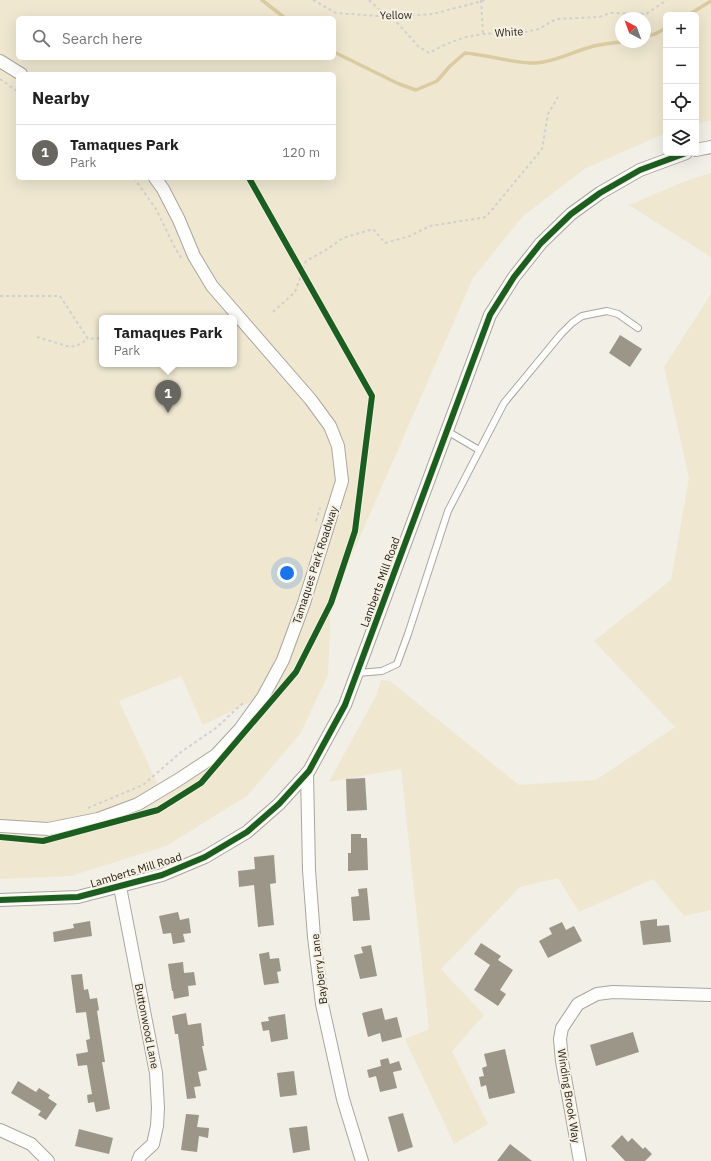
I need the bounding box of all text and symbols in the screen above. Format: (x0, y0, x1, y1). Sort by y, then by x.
street label: Yellow (380, 8, 413, 22)
north arrow (615, 12, 651, 48)
map controls (663, 12, 699, 156)
button: + (663, 12, 699, 48)
search box (16, 16, 336, 60)
street label: White (494, 24, 524, 40)
icon: search (30, 27, 52, 49)
text: Search here (62, 29, 142, 48)
button: − (663, 48, 699, 84)
button: locate (663, 84, 699, 120)
text: Nearby (32, 87, 90, 109)
button: layers (663, 120, 699, 156)
text: Tamaques Park (70, 135, 179, 154)
text: 1 (41, 144, 49, 161)
text: 120 m (282, 144, 320, 161)
text: Park (70, 154, 96, 171)
popup (99, 315, 237, 367)
text: Tamaques Park (114, 323, 222, 342)
text: Park (114, 342, 140, 359)
pin: 1 (155, 380, 181, 413)
street label: Tamaques Park Roadway (289, 504, 341, 626)
street label: Lamberts Mill Road (357, 535, 403, 629)
your location (277, 563, 297, 583)
street label: Lamberts Mill Road (89, 849, 183, 891)
street label: Bayberry Lane (308, 933, 330, 1005)
street label: Buttonwood Lane (132, 982, 162, 1070)
street label: Winding Brook Way (555, 1048, 583, 1145)

